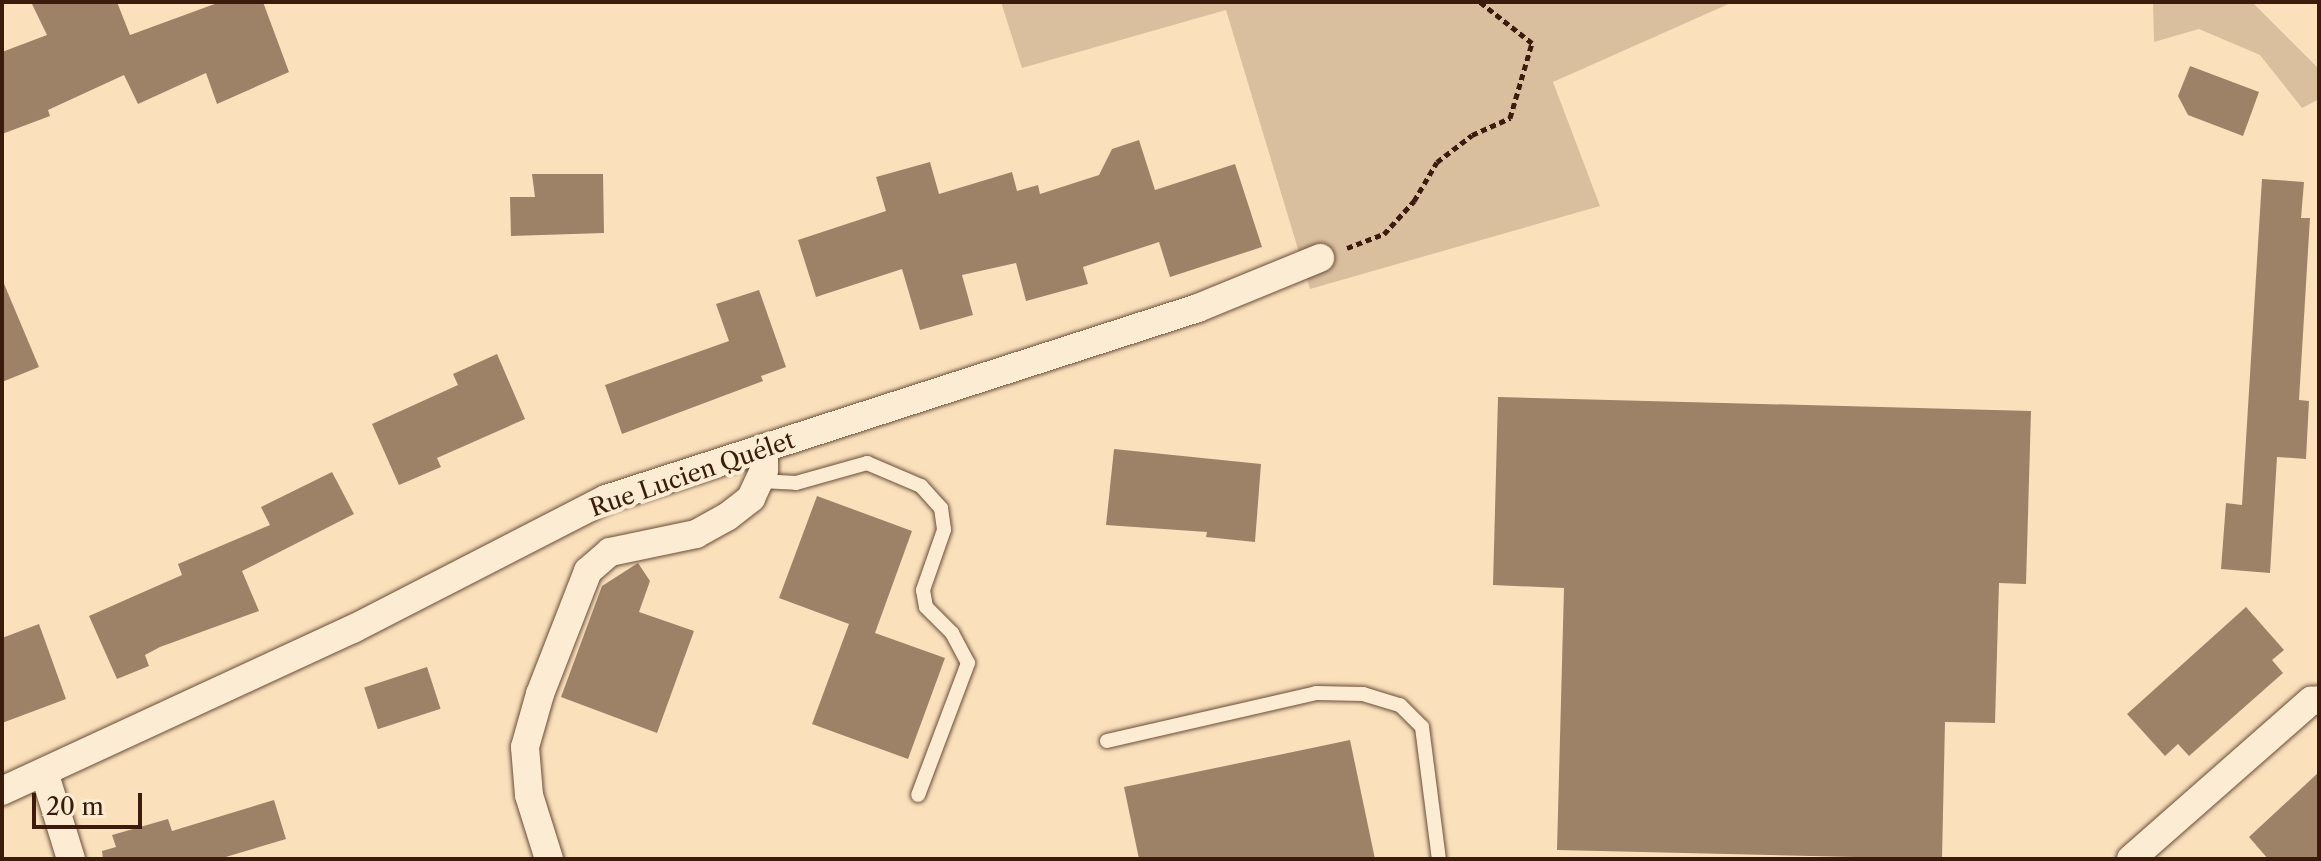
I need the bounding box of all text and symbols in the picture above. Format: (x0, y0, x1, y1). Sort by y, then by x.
street label: Rue Lucien Quélet (586, 425, 798, 523)
scale bar (36, 777, 146, 827)
text: 20 m (46, 792, 104, 821)

